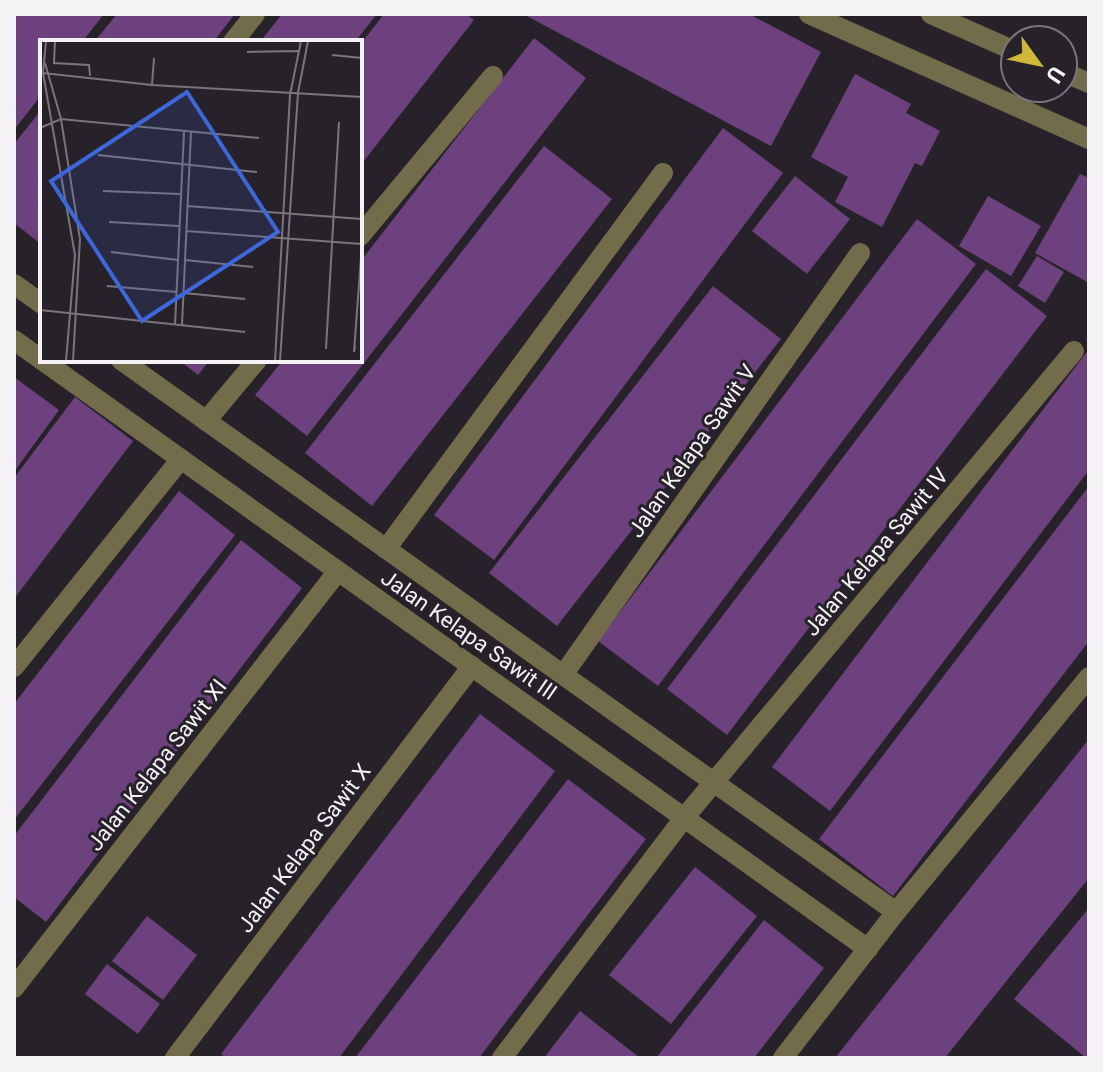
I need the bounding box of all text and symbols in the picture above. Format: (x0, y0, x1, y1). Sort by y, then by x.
north arrow (999, 24, 1079, 104)
inset map (40, 40, 362, 362)
text: U (1041, 62, 1070, 88)
street label: Jalan Kelapa Sawit V (623, 360, 761, 542)
street label: Jalan Kelapa Sawit IV (799, 463, 953, 641)
street label: Jalan Kelapa Sawit III (376, 565, 562, 705)
street label: Jalan Kelapa Sawit XI (82, 674, 232, 856)
street label: Jalan Kelapa Sawit X (232, 759, 376, 937)

